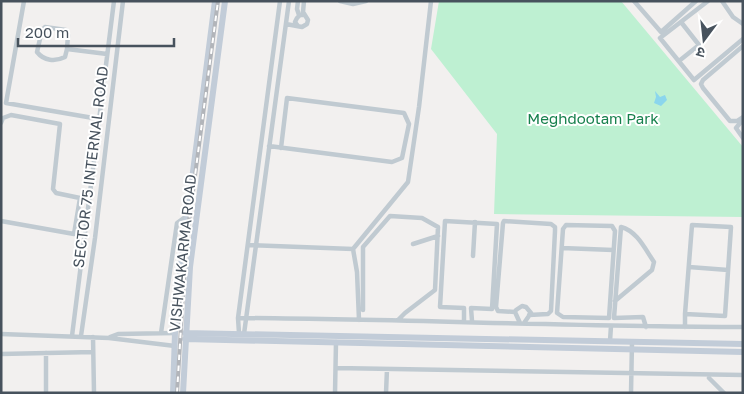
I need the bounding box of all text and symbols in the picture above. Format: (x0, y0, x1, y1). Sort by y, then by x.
scale bar (18, 15, 174, 47)
north arrow (679, 15, 729, 65)
text: 200 m (25, 23, 69, 41)
text: उ (694, 44, 707, 62)
street label: SECTOR 75 INTERNAL ROAD (69, 65, 111, 269)
park label: Meghdootam Park (527, 109, 659, 127)
street label: VISHWAKARMA ROAD (165, 173, 199, 333)

